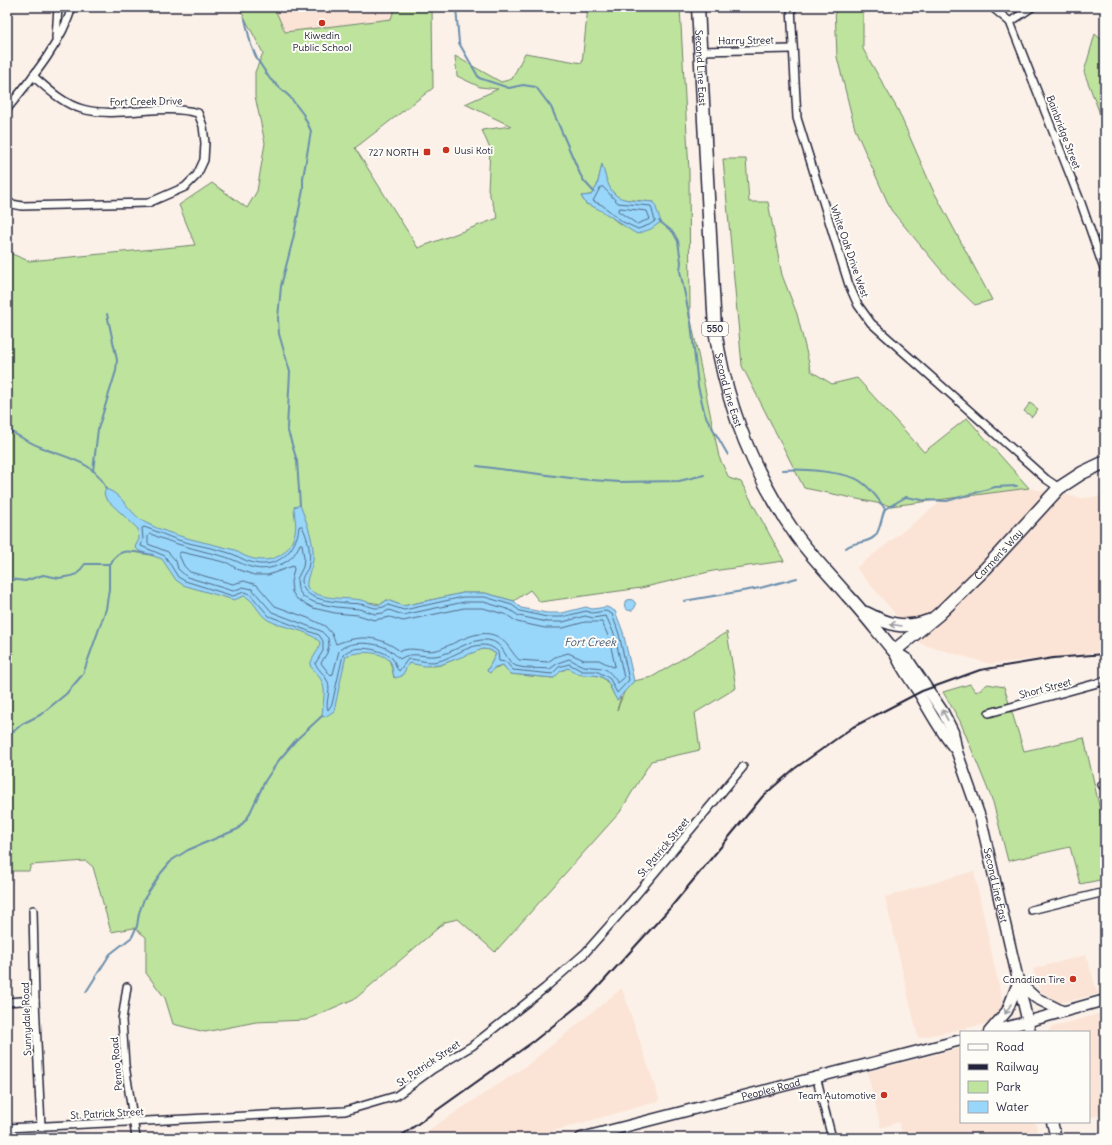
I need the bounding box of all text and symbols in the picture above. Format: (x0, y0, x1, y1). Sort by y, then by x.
marker: Kiwedin Public School (317, 18, 327, 28)
place label: Kiwedin Public School (292, 29, 352, 54)
street label: Second Line East (692, 29, 709, 107)
street label: Harry Street (718, 34, 775, 47)
street label: Bainbridge Street (1043, 93, 1084, 172)
street label: Fort Creek Drive (109, 94, 183, 109)
place label: Uusi Koti (454, 144, 493, 157)
marker: Uusi Koti (441, 145, 451, 155)
place label: 727 NORTH (368, 146, 419, 159)
marker: 727 NORTH (422, 147, 432, 157)
street label: White Oak Drive West (828, 203, 872, 300)
road number: 550 (702, 322, 728, 336)
street label: Second Line East (712, 352, 745, 429)
street label: Carmen's Way (972, 526, 1025, 583)
one-way arrow (889, 621, 902, 629)
water label: Fort Creek (564, 635, 617, 649)
street label: Short Street (1018, 675, 1073, 702)
one-way arrow (941, 710, 948, 722)
street label: St. Patrick Street (635, 814, 692, 880)
street label: Second Line East (981, 847, 1011, 924)
place label: Canadian Tire (1003, 973, 1065, 986)
marker: Canadian Tire (1068, 974, 1078, 984)
street label: Sunnydale Road (19, 982, 34, 1056)
one-way arrow (1003, 1003, 1011, 1015)
legend (960, 1031, 1090, 1123)
street label: Penno Road (108, 1036, 125, 1091)
street label: St. Patrick Street (394, 1037, 463, 1089)
text: Road (996, 1039, 1024, 1054)
text: Railway (996, 1059, 1039, 1074)
street label: Peoples Road (740, 1076, 802, 1103)
text: Park (996, 1079, 1021, 1094)
place label: Team Automotive (798, 1089, 876, 1102)
marker: Team Automotive (879, 1090, 889, 1100)
text: Water (996, 1099, 1029, 1114)
street label: St. Patrick Street (70, 1105, 145, 1122)

